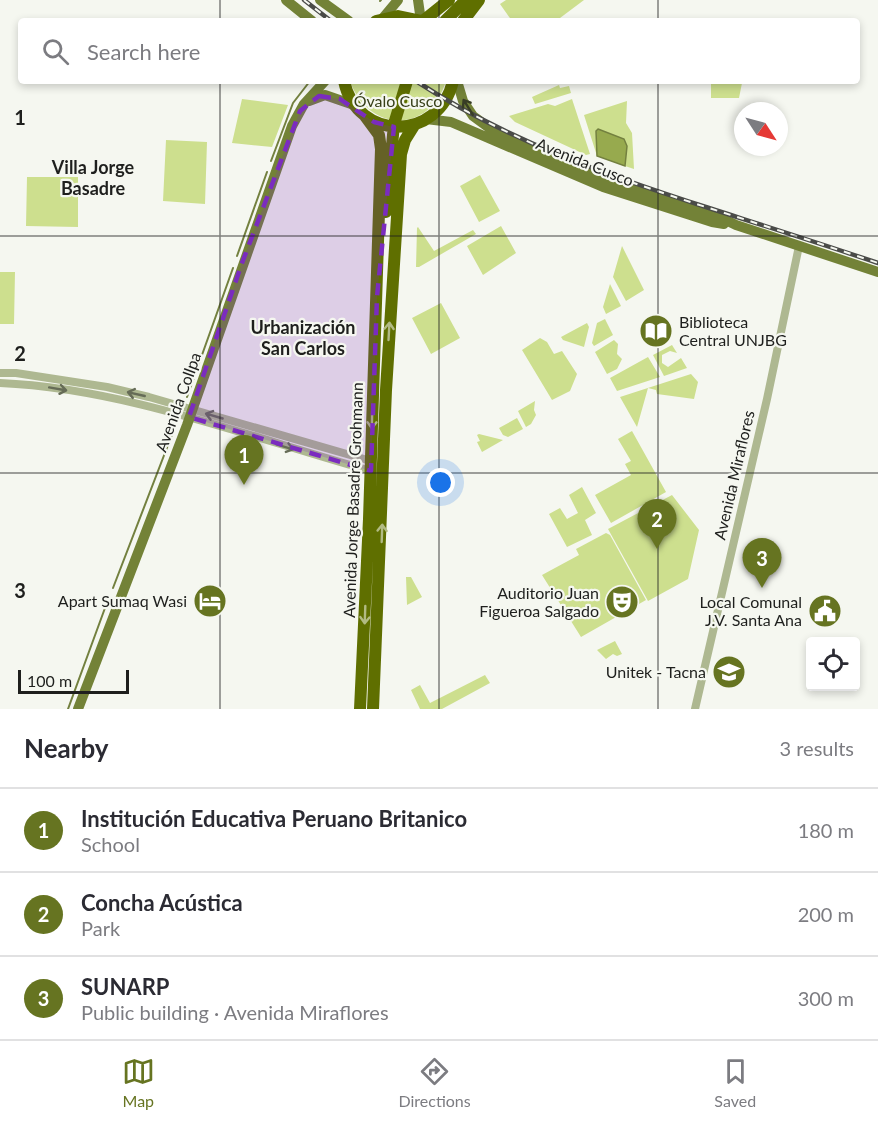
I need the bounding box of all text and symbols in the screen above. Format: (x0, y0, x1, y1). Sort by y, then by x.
search box (18, 18, 860, 84)
icon: search (39, 35, 72, 68)
text: Search here (87, 38, 200, 65)
park label: Óvalo Cusco (354, 91, 442, 110)
one-way arrow (461, 99, 473, 116)
north arrow (734, 102, 788, 156)
text: 1 (14, 105, 26, 129)
street label: Avenida Cusco (534, 133, 637, 190)
district label: Villa Jorge Basadre (51, 156, 135, 199)
place label: Biblioteca Central UNJBG (679, 312, 787, 349)
library icon: Biblioteca Central UNJBG (638, 313, 674, 349)
district label: Urbanización San Carlos (250, 316, 356, 359)
one-way arrow (384, 322, 395, 342)
text: 2 (14, 341, 26, 365)
street label: Avenida Collpa (151, 349, 204, 454)
street label: Avenida Jorge Basadre Grohmann (339, 382, 366, 618)
one-way arrow (48, 384, 67, 395)
one-way arrow (127, 387, 146, 399)
street label: Avenida Miraflores (709, 408, 758, 541)
one-way arrow (366, 409, 378, 429)
one-way arrow (205, 410, 224, 421)
pin: 1 (224, 436, 264, 485)
one-way arrow (276, 442, 295, 453)
your location (426, 468, 455, 497)
pin: 2 (638, 500, 676, 549)
one-way arrow (376, 523, 387, 543)
pin: 3 (742, 538, 782, 588)
text: 3 (14, 578, 26, 602)
hotel icon: Apart Sumaq Wasi (192, 583, 228, 619)
place label: Auditorio Juan Figueroa Salgado (479, 583, 599, 620)
theatre icon: Auditorio Juan Figueroa Salgado (604, 584, 640, 620)
place label: Apart Sumaq Wasi (58, 591, 187, 610)
place label: Local Comunal J.V. Santa Ana (699, 592, 802, 629)
public building icon: Local Comunal J.V. Santa Ana (807, 593, 843, 629)
one-way arrow (360, 604, 371, 624)
map controls (806, 637, 860, 691)
button: locate (806, 637, 860, 691)
school or university icon: Unitek - Tacna (711, 654, 747, 690)
place label: Unitek - Tacna (606, 662, 706, 681)
scale bar (18, 667, 129, 694)
text: 100 m (27, 671, 72, 690)
text: Nearby (24, 732, 109, 764)
text: 3 results (779, 736, 854, 760)
text: Institución Educativa Peruano Britanico (81, 805, 467, 832)
text: 1 (38, 818, 49, 842)
text: 180 m (798, 818, 854, 842)
text: School (81, 832, 140, 856)
text: Concha Acústica (81, 889, 243, 916)
text: 2 (38, 902, 49, 926)
text: 200 m (798, 902, 854, 926)
text: Park (81, 916, 120, 940)
text: SUNARP (81, 973, 169, 1000)
text: 3 (38, 986, 49, 1010)
text: 300 m (798, 986, 854, 1010)
text: Public building · Avenida Miraflores (81, 1000, 389, 1024)
tab: Map (122, 1055, 155, 1110)
tab: Directions (398, 1055, 471, 1110)
tab: Saved (714, 1055, 756, 1110)

